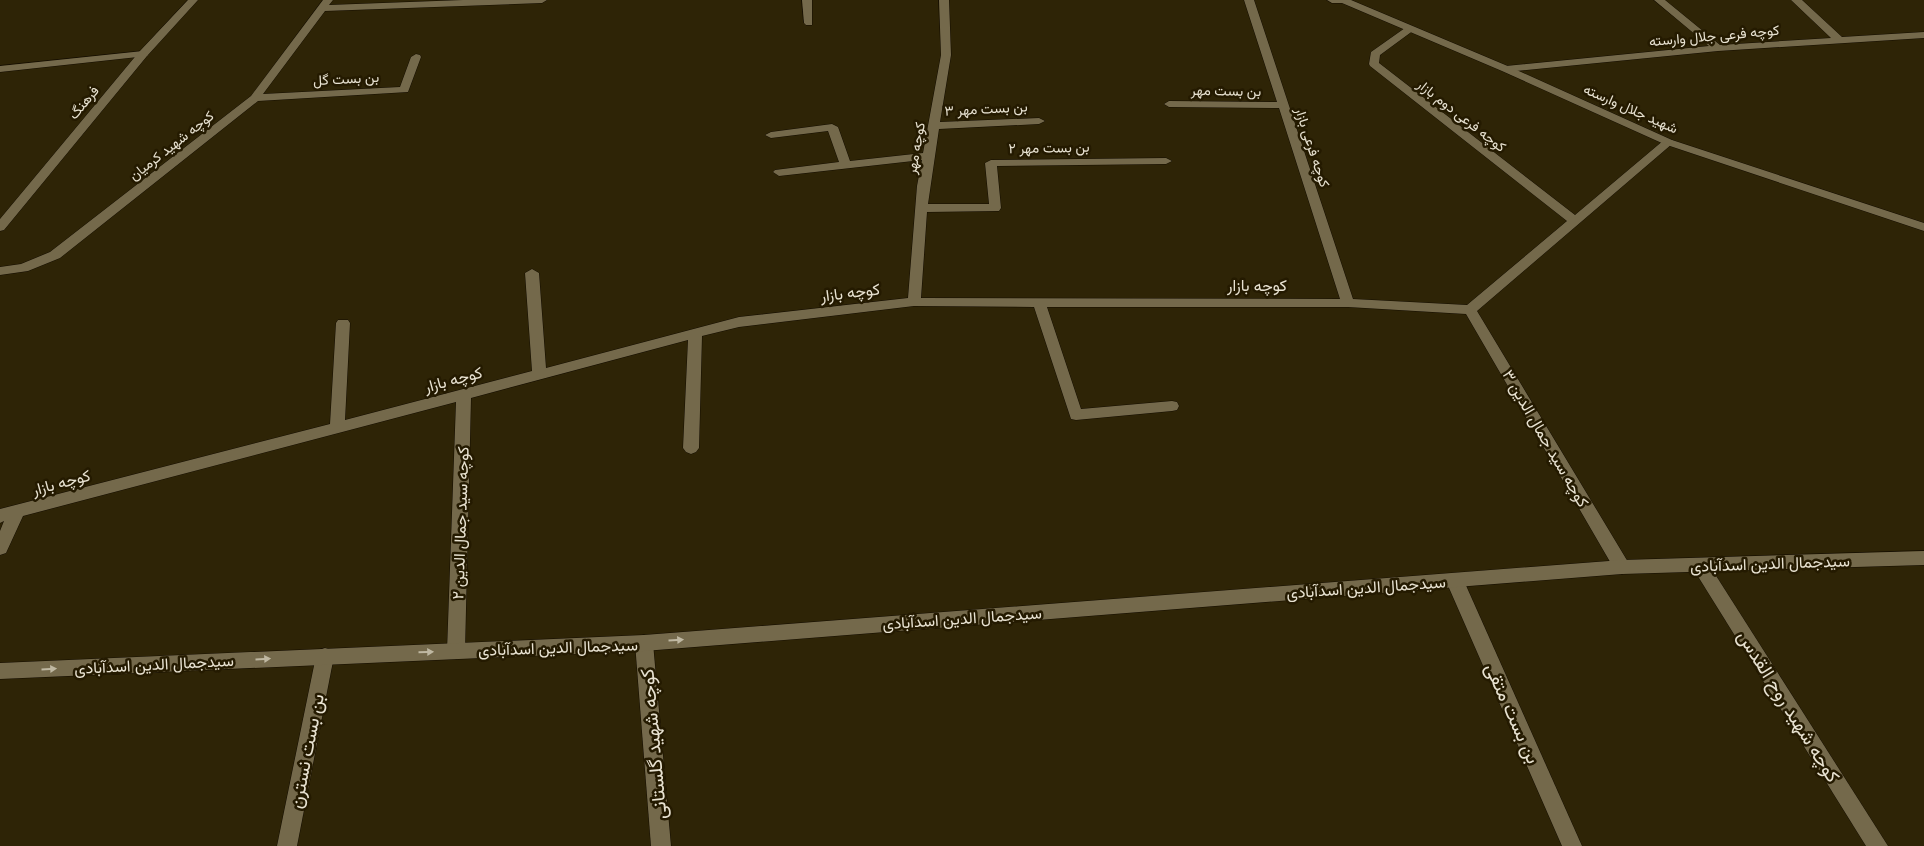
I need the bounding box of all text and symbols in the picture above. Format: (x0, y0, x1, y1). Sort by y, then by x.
street label: کوچه فرعی جلال وارسته (1648, 20, 1780, 51)
street label: بن بست گل (313, 67, 379, 89)
street label: کوچه فرعی دوم بازار (1412, 74, 1510, 157)
street label: شهید جلال وارسته (1580, 79, 1681, 138)
street label: بن بست مهر (1190, 80, 1261, 100)
street label: فرهنگ (63, 81, 103, 123)
street label: بن بست مهر ۳ (944, 96, 1028, 120)
street label: کوچه فرعی بازار (1290, 104, 1335, 190)
street label: کوچه شهید کرمیان (125, 106, 218, 185)
street label: کوچه مهر (901, 120, 930, 177)
street label: بن بست مهر ۲ (1008, 137, 1090, 157)
street label: کوچه بازار (1226, 274, 1287, 297)
street label: کوچه بازار (818, 277, 881, 308)
street label: کوچه بازار (420, 361, 485, 399)
street label: کوچه سید جمال الدین ۳ (1497, 365, 1594, 511)
street label: کوچه سید جمال الدین ۲ (446, 446, 475, 600)
street label: کوچه بازار (28, 464, 93, 502)
street label: سیدجمال الدین اسدآبادی (1690, 549, 1850, 577)
street label: سیدجمال الدین اسدآبادی (1285, 570, 1447, 604)
street label: سیدجمال الدین اسدآبادی (881, 601, 1043, 635)
street label: کوچه شهید روح القدس (1731, 625, 1846, 788)
street label: سیدجمال الدین اسدآبادی (478, 633, 638, 661)
one-way arrow (668, 636, 684, 644)
one-way arrow (418, 648, 434, 656)
street label: سیدجمال الدین اسدآبادی (74, 649, 234, 679)
one-way arrow (256, 654, 272, 662)
street label: بن بست متقی (1479, 659, 1547, 767)
one-way arrow (41, 664, 57, 672)
street label: کوچه شهید گلستانی (633, 667, 674, 820)
street label: بن بست نسترن (282, 691, 330, 811)

